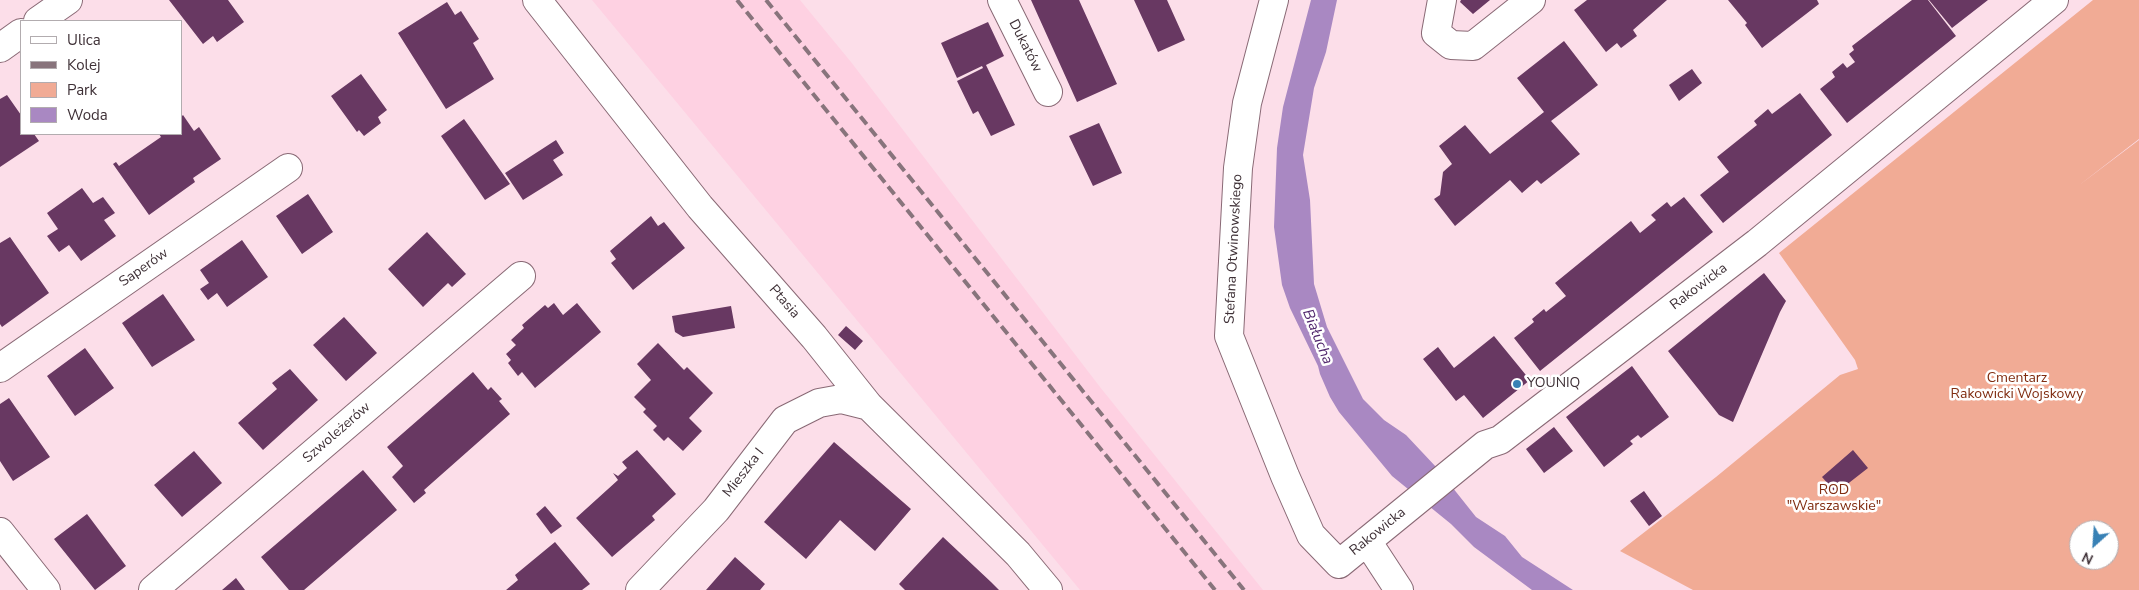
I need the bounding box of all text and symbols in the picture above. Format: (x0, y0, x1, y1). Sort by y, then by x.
street label: Dukatów (1005, 17, 1045, 75)
legend (20, 20, 182, 135)
text: Ulica (67, 30, 101, 50)
text: Kolej (67, 55, 100, 75)
text: Park (67, 80, 97, 100)
text: Woda (67, 105, 108, 125)
street label: Stefana Otwinowskiego (1222, 174, 1246, 324)
street label: Saperów (116, 245, 172, 291)
street label: Rakowicka (1667, 260, 1731, 314)
street label: Ptasia (765, 282, 803, 322)
water label: Białucha (1298, 307, 1336, 367)
park label: Cmentarz Rakowicki Wojskowy (1951, 371, 2083, 404)
place label: YOUNIQ (1527, 376, 1580, 392)
marker: YOUNIQ (1511, 378, 1523, 390)
street label: Szwoleżerów (300, 399, 374, 467)
street label: Mieszka I (720, 445, 768, 501)
park label: ROD "Warszawskie" (1787, 483, 1881, 516)
street label: Rakowicka (1347, 504, 1409, 560)
north arrow (2069, 520, 2119, 570)
text: N (2079, 547, 2097, 569)

